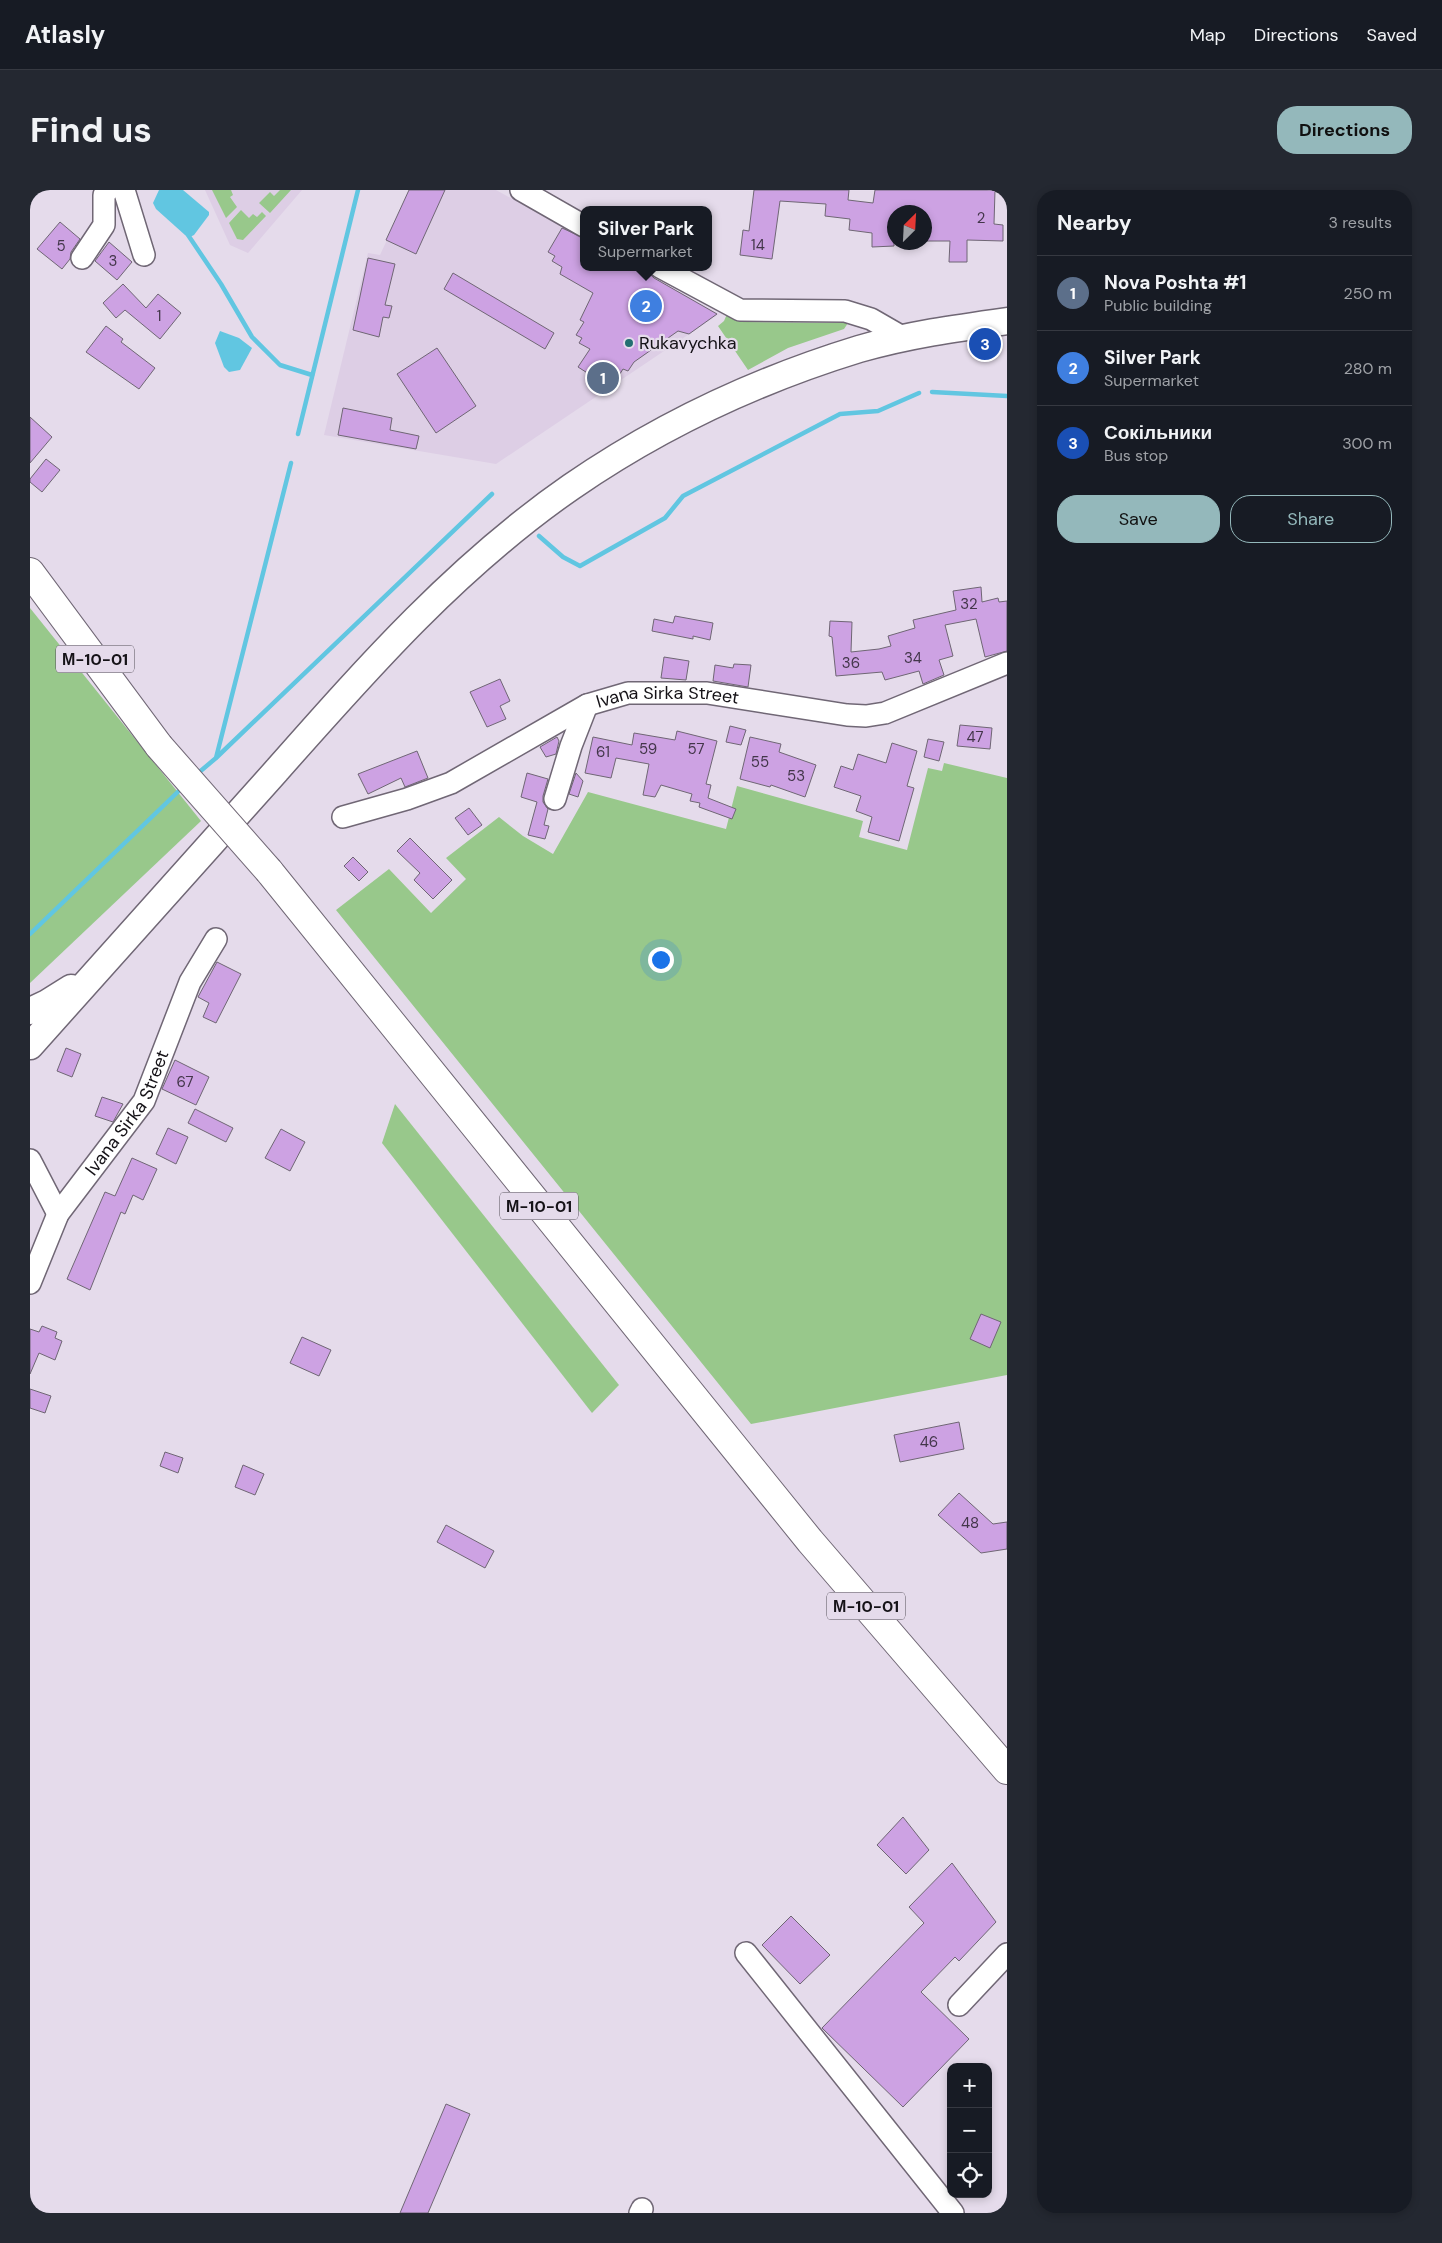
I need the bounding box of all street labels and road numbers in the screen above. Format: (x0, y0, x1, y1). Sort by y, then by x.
road number: М-10-01 (56, 646, 134, 672)
street label: Ivana Sirka Street (593, 681, 741, 714)
street label: Ivana Sirka Street (80, 1047, 175, 1180)
road number: М-10-01 (500, 1192, 578, 1220)
road number: М-10-01 (827, 1592, 905, 1620)

